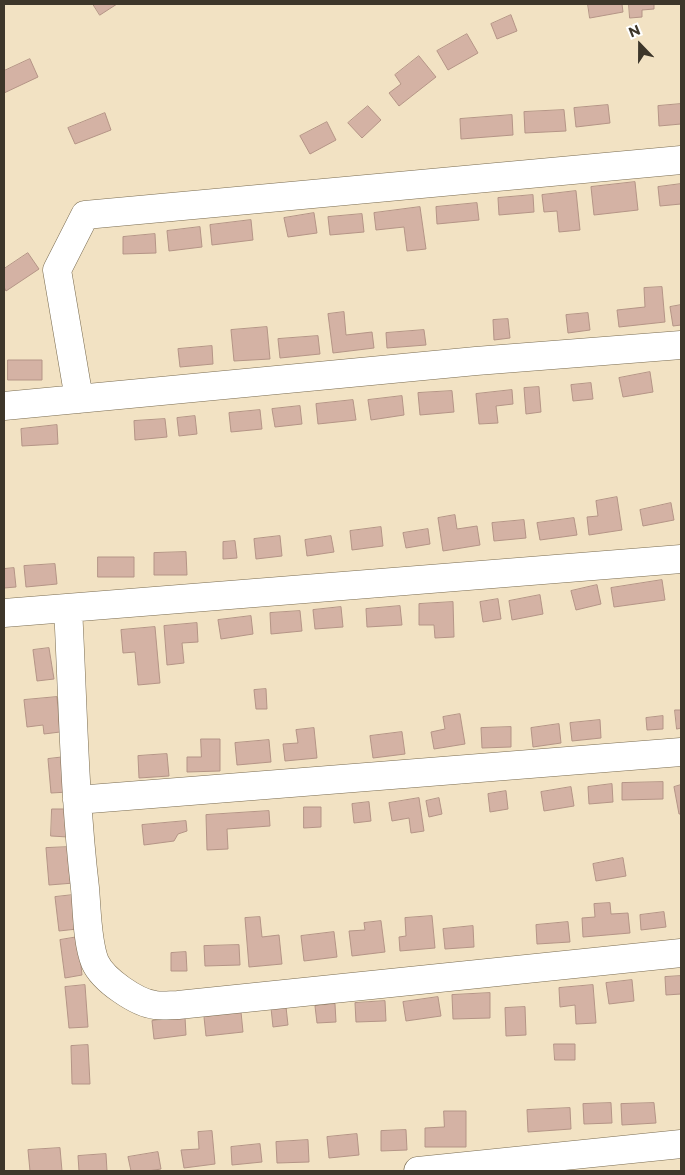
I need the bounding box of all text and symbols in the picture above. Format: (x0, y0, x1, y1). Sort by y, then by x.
north arrow (615, 20, 665, 70)
text: N (626, 21, 643, 42)

